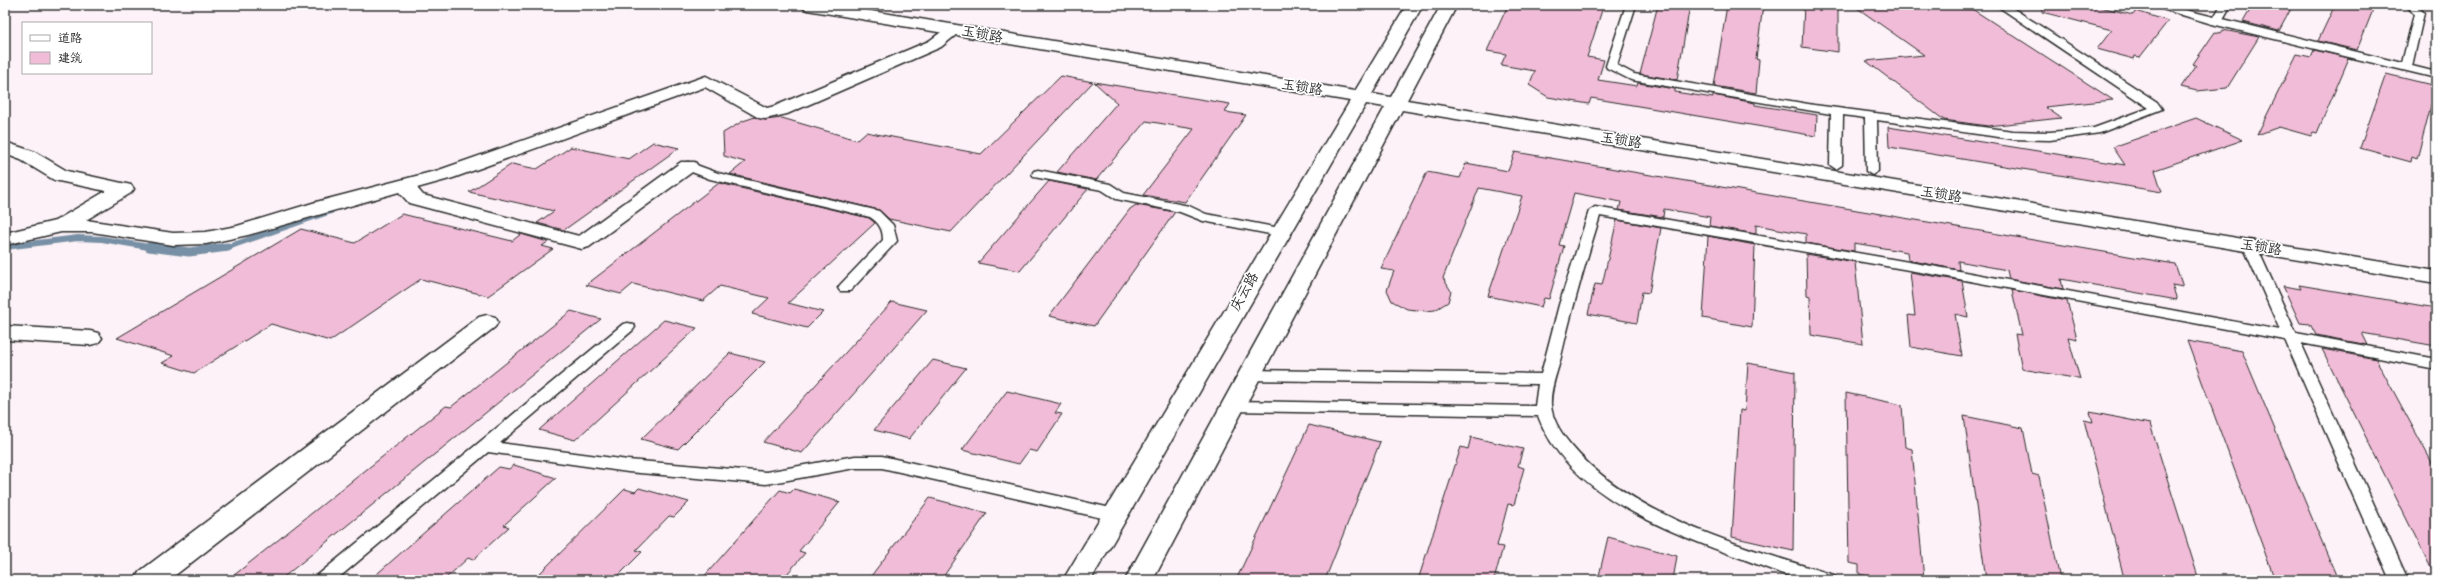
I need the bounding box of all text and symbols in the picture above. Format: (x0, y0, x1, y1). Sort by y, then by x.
street label: 玉锁路 (959, 21, 1005, 49)
legend (22, 22, 152, 74)
text: 道路 (58, 30, 82, 48)
text: 建筑 (58, 50, 82, 68)
street label: 玉锁路 (1280, 74, 1324, 102)
street label: 玉锁路 (1599, 127, 1643, 155)
street label: 玉锁路 (1919, 181, 1963, 209)
street label: 玉锁路 (2239, 234, 2283, 262)
street label: 庆云路 (1225, 269, 1265, 315)

